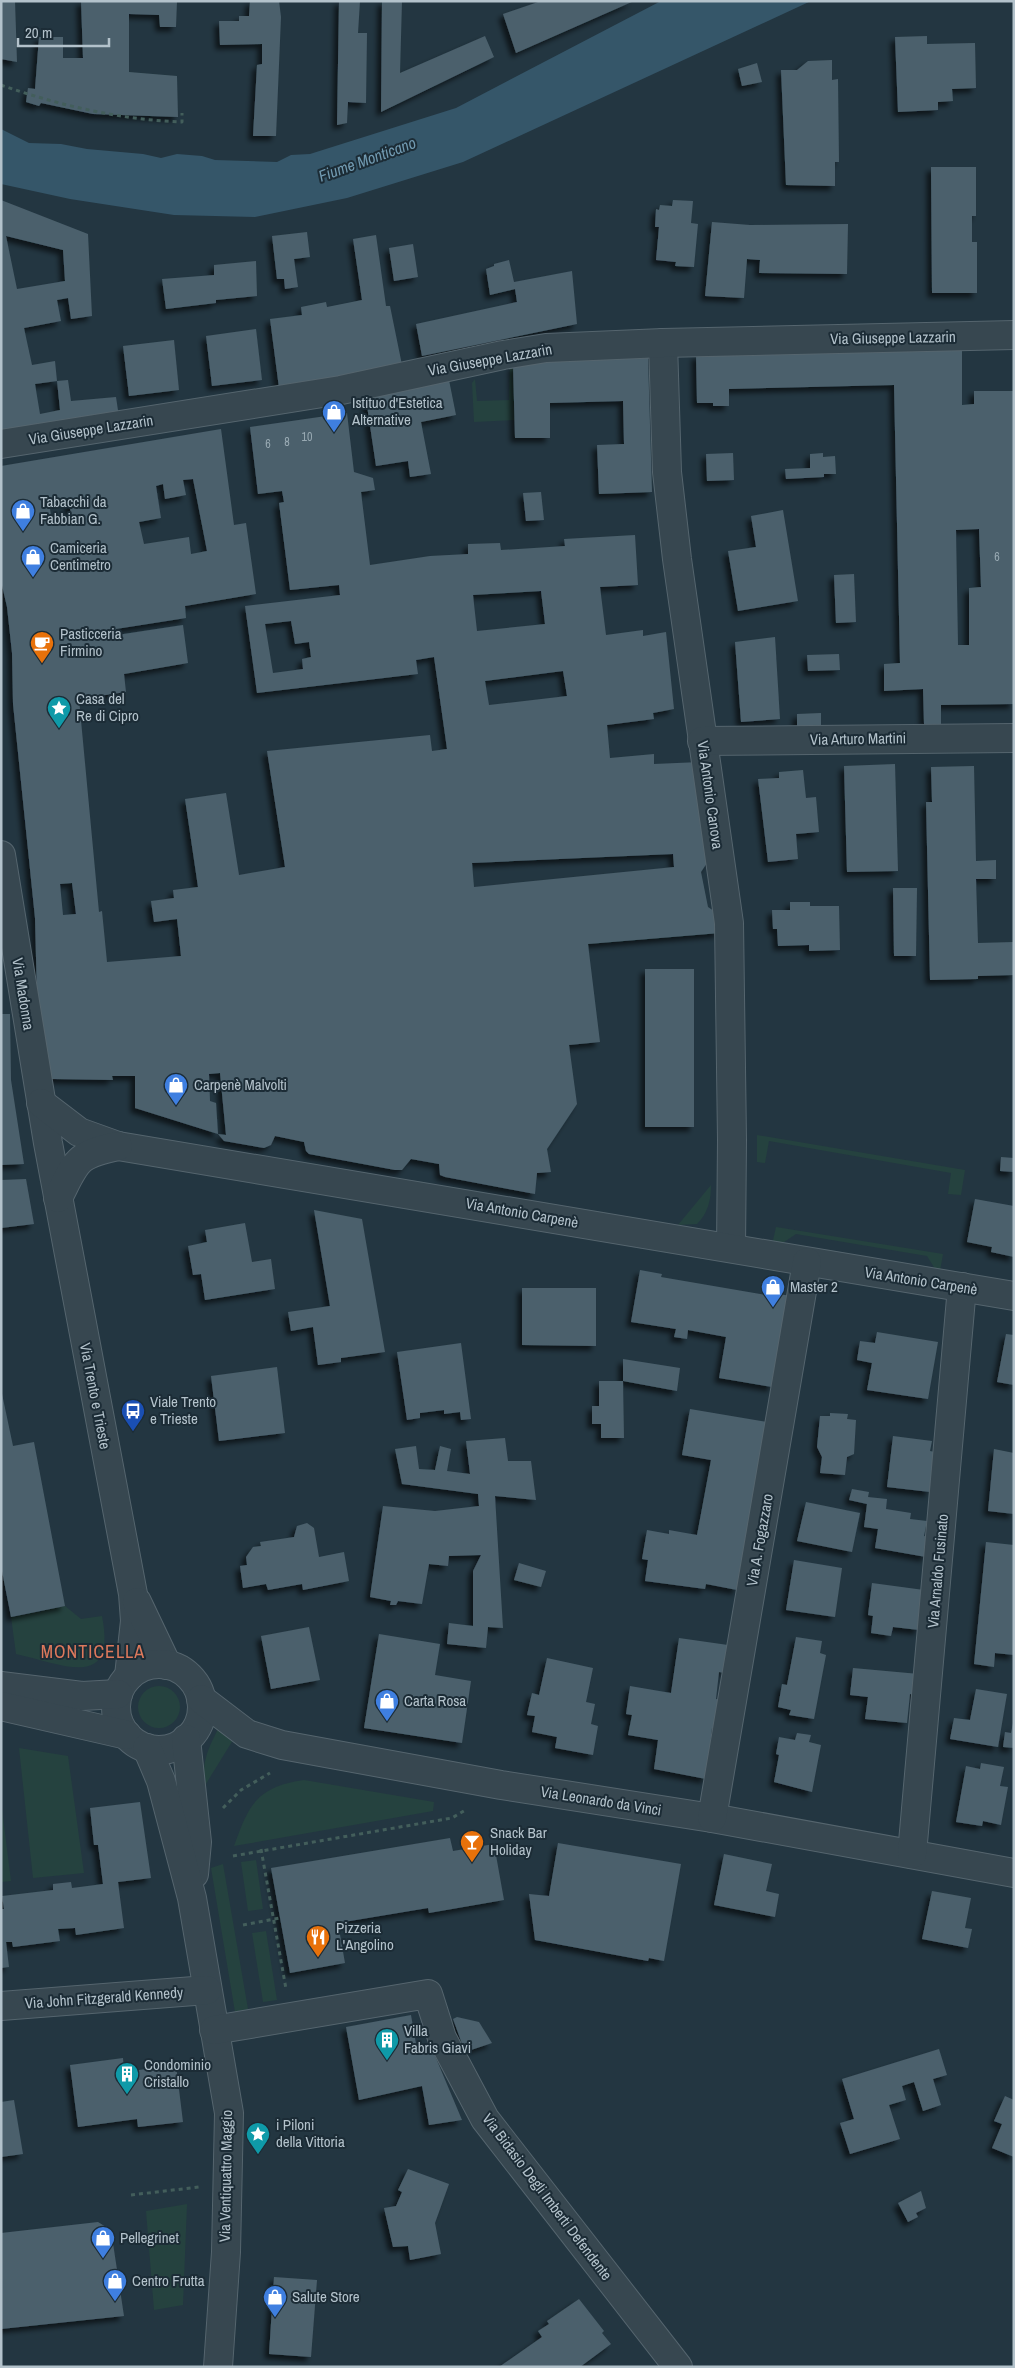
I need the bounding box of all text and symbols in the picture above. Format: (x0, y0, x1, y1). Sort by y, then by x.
scale bar (18, 15, 109, 47)
text: 20 m (25, 22, 52, 43)
water label: Fiume Monticano (315, 131, 419, 187)
street label: Via Giuseppe Lazzarin (830, 326, 956, 349)
street label: Via Giuseppe Lazzarin (426, 338, 554, 381)
place label: Istituo d'Estetica Alternative (351, 392, 443, 430)
shop icon: Istituo d'Estetica Alternative (321, 399, 347, 433)
street label: Via Giuseppe Lazzarin (27, 409, 155, 450)
house number: 10 (302, 429, 312, 445)
house number: 8 (284, 434, 290, 450)
house number: 6 (265, 436, 271, 452)
place label: Tabacchi da Fabbian G. (40, 491, 107, 529)
shop icon: Tabacchi da Fabbian G. (10, 498, 36, 532)
place label: Camiceria Centimetro (50, 537, 111, 575)
shop icon: Camiceria Centimetro (20, 544, 46, 578)
house number: 6 (994, 549, 1000, 565)
place label: Pasticceria Firmino (60, 623, 122, 661)
cafe icon: Pasticceria Firmino (29, 630, 55, 664)
place label: Casa del Re di Cipro (76, 688, 139, 726)
place icon: Casa del Re di Cipro (46, 695, 72, 729)
street label: Via Arturo Martini (810, 727, 906, 750)
street label: Via Antonio Canova (692, 739, 729, 851)
street label: Via Madonna (7, 956, 40, 1032)
shop icon: Carpenè Malvolti (163, 1072, 189, 1106)
place label: Carpenè Malvolti (194, 1074, 287, 1095)
street label: Via Antonio Carpenè (464, 1192, 580, 1233)
street label: Via Antonio Carpenè (863, 1261, 979, 1300)
shop icon: Master 2 (760, 1274, 786, 1308)
place label: Master 2 (790, 1276, 838, 1297)
street label: Via Trento e Trieste (75, 1341, 116, 1451)
place label: Viale Trento e Trieste (150, 1391, 216, 1429)
bus stop icon: Viale Trento e Trieste (120, 1398, 146, 1432)
street label: Via A. Fogazzaro (741, 1492, 778, 1588)
street label: Via Arnaldo Fusinato (922, 1513, 953, 1629)
district label: MONTICELLA (41, 1639, 145, 1664)
shop icon: Carta Rosa (374, 1688, 400, 1722)
place label: Carta Rosa (404, 1690, 466, 1711)
street label: Via Leonardo da Vinci (539, 1781, 663, 1820)
place label: Snack Bar Holiday (490, 1822, 547, 1860)
bar icon: Snack Bar Holiday (459, 1829, 485, 1863)
place label: Pizzeria L'Angolino (336, 1917, 394, 1955)
restaurant icon: Pizzeria L'Angolino (305, 1924, 331, 1958)
street label: Via John Fitzgerald Kennedy (24, 1981, 185, 2014)
place label: Villa Fabris Giavi (404, 2020, 471, 2058)
building icon: Villa Fabris Giavi (374, 2027, 400, 2061)
place label: Condominio Cristallo (144, 2054, 211, 2092)
building icon: Condominio Cristallo (114, 2061, 140, 2095)
street label: Via Ventiquattro Maggio (214, 2109, 237, 2242)
street label: Via Bidasio Degli Imberti Defendente (478, 2109, 617, 2285)
place label: i Piloni della Vittoria (276, 2114, 345, 2152)
place icon: i Piloni della Vittoria (245, 2121, 271, 2155)
shop icon: Pellegrinet (90, 2225, 116, 2259)
place label: Pellegrinet (120, 2227, 179, 2248)
shop icon: Centro Frutta (102, 2268, 128, 2302)
place label: Centro Frutta (132, 2270, 205, 2291)
shop icon: Salute Store (262, 2284, 288, 2318)
place label: Salute Store (292, 2286, 360, 2307)

